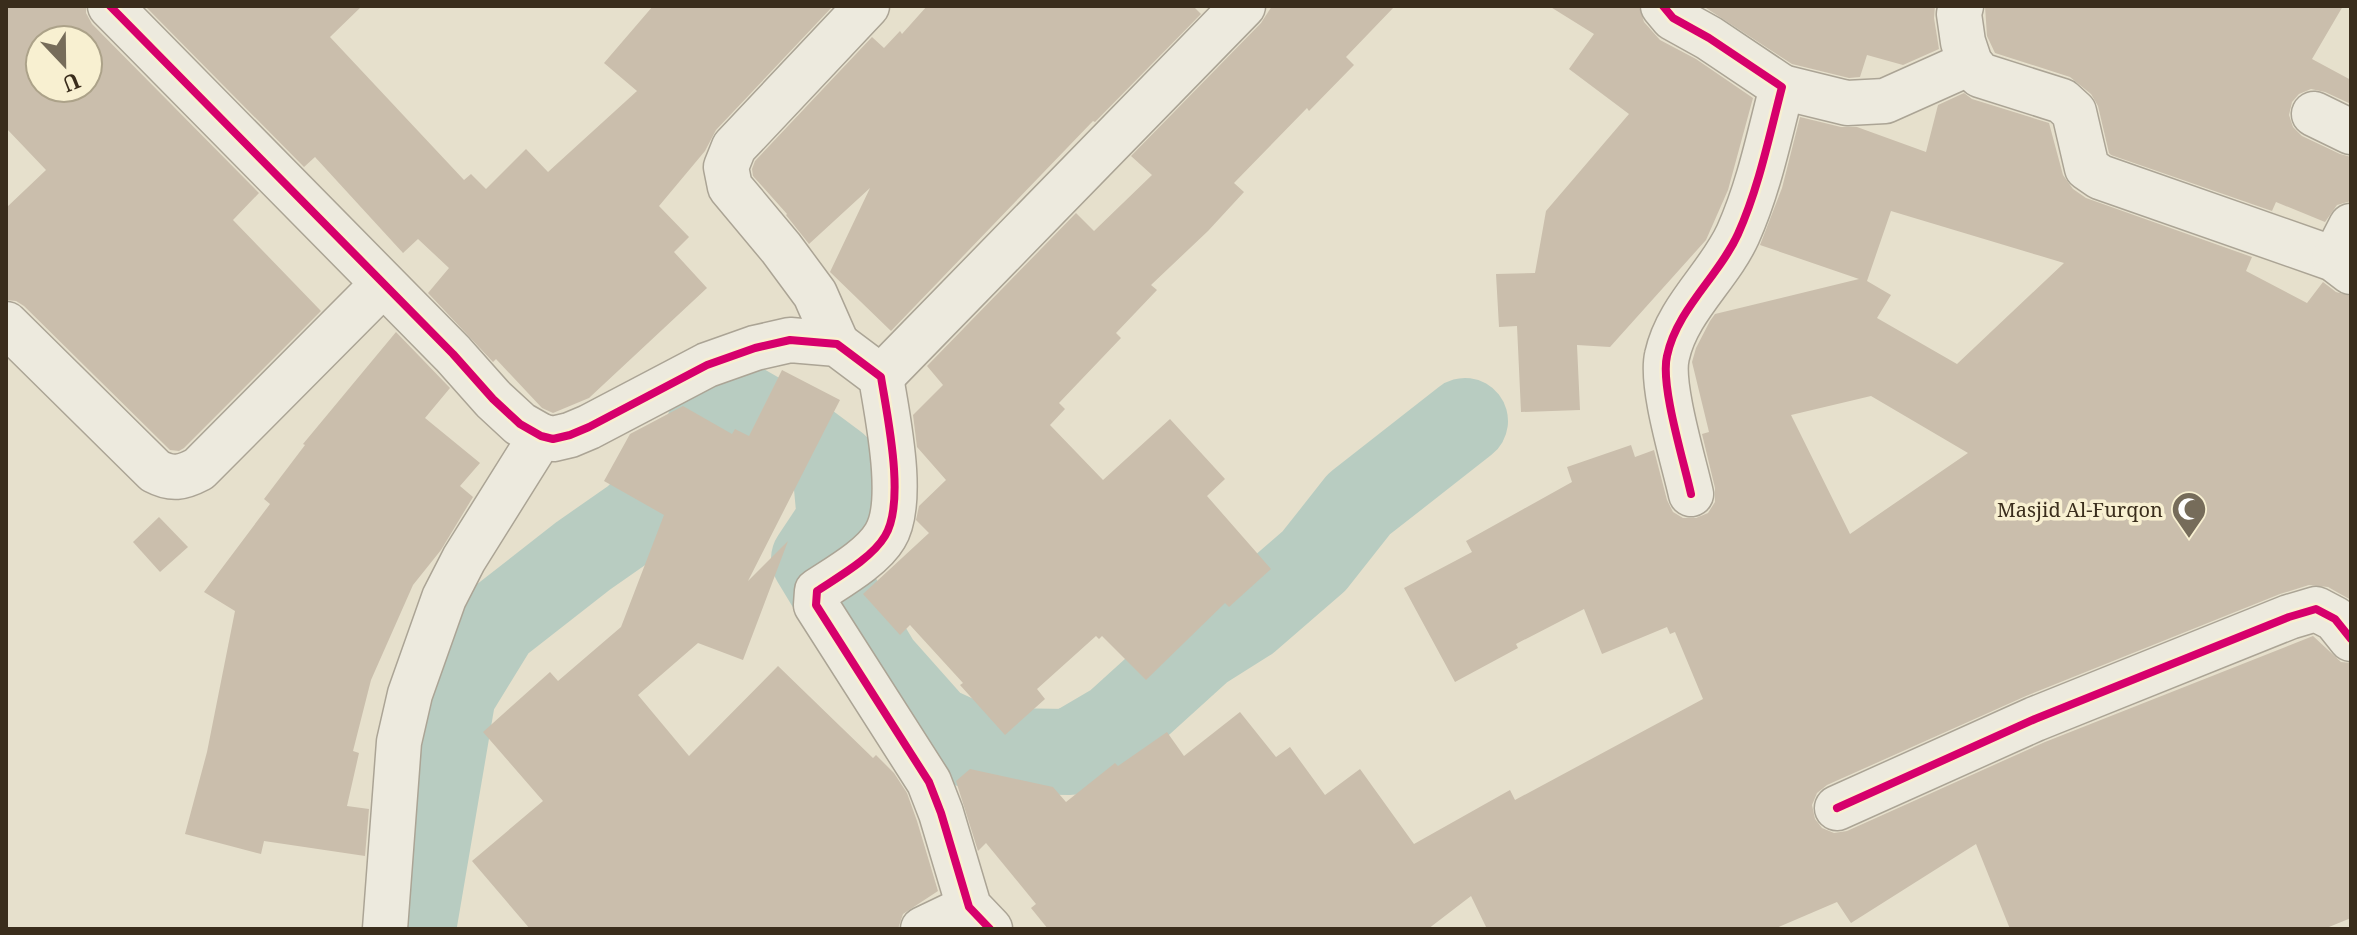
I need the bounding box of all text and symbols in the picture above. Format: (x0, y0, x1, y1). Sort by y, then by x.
north arrow (24, 24, 104, 104)
text: U (58, 66, 85, 101)
mosque icon: Masjid Al-Furqon (2170, 490, 2208, 540)
place label: Masjid Al-Furqon (1997, 496, 2163, 523)

